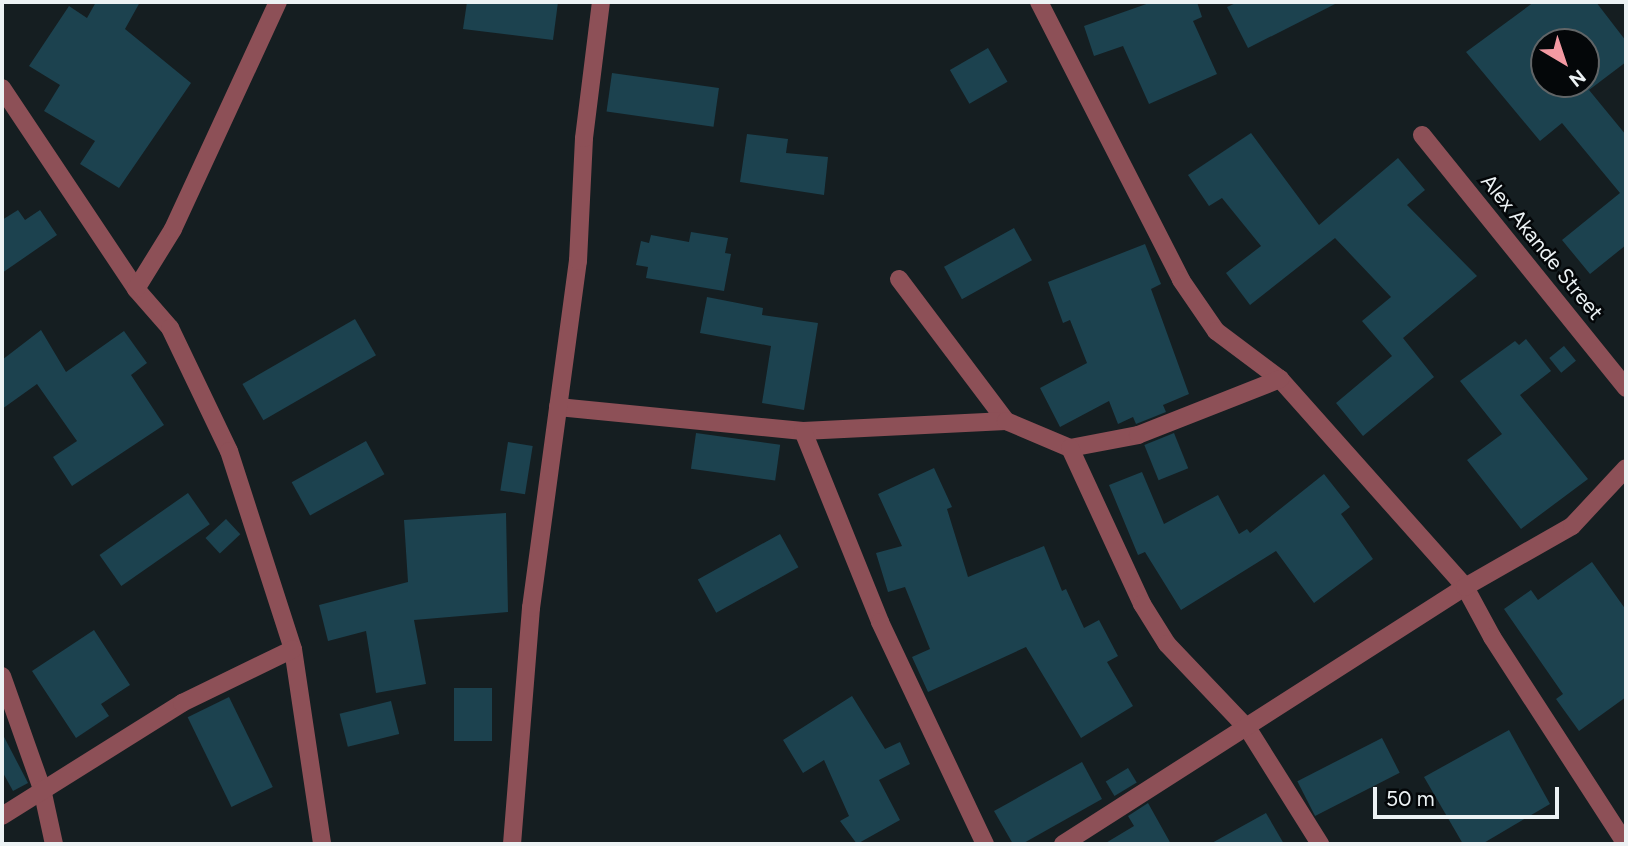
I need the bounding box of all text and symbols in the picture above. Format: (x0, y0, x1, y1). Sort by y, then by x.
north arrow (1530, 28, 1600, 98)
text: N (1564, 65, 1590, 92)
street label: Alex Akande Street (1476, 169, 1608, 325)
scale bar (1376, 772, 1562, 816)
text: 50 m (1386, 786, 1435, 811)

